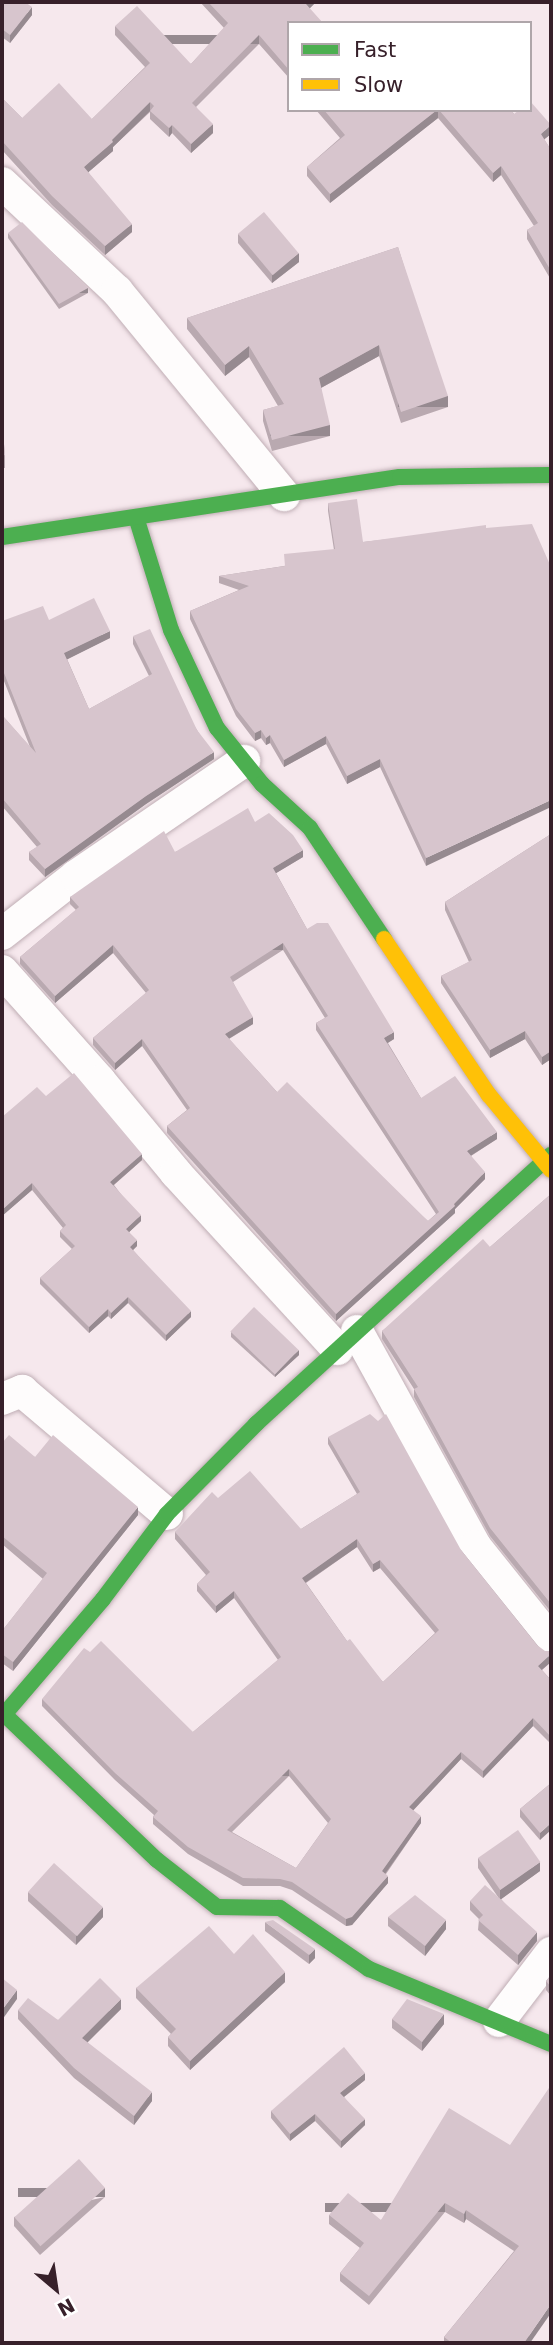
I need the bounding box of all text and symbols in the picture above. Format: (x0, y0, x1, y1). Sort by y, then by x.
legend (287, 21, 532, 112)
text: Fast (354, 38, 396, 62)
text: Slow (354, 73, 403, 97)
north arrow (21, 2254, 91, 2324)
text: N (54, 2294, 78, 2321)

